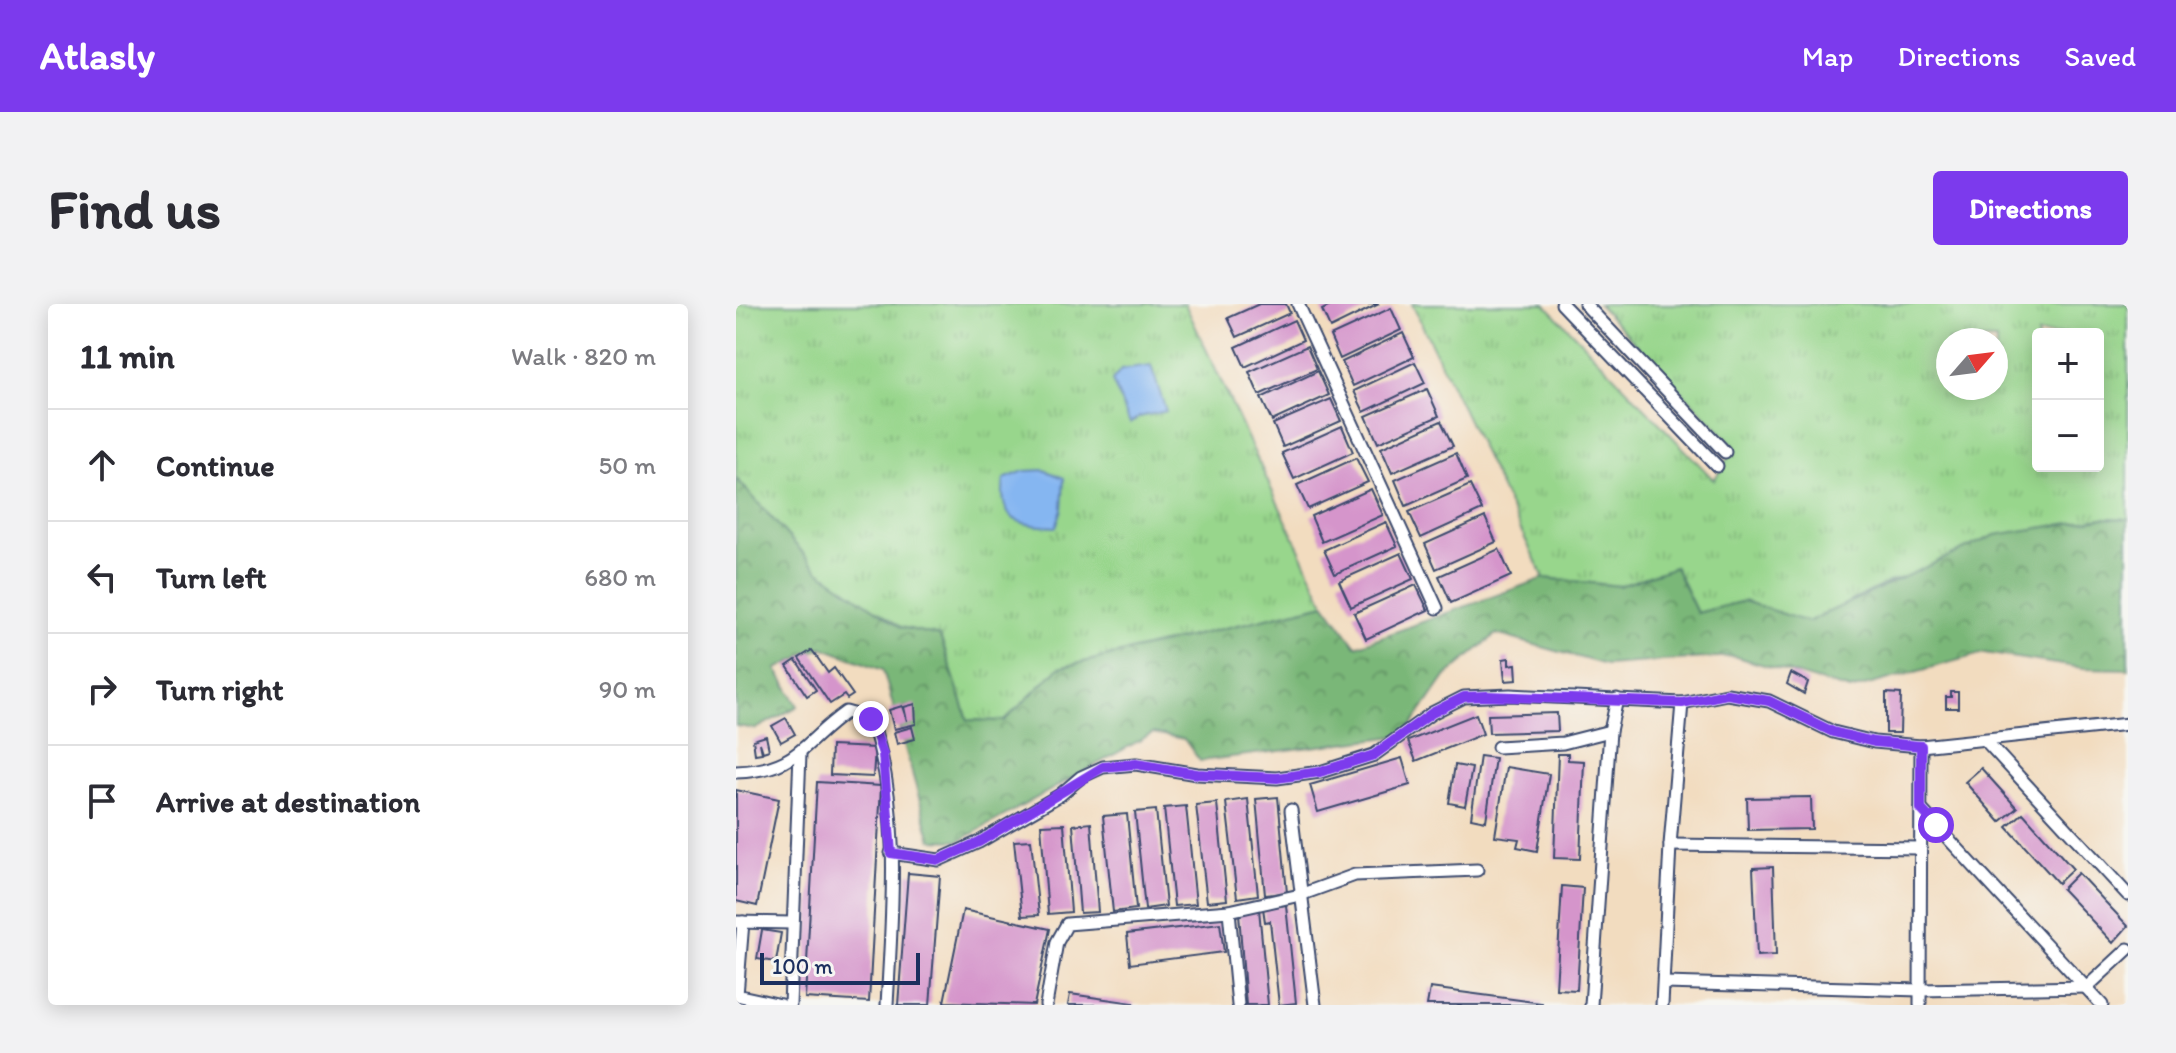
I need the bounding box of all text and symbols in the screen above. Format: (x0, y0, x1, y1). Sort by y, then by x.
text: Atlasly (40, 33, 155, 79)
text: Map (1802, 39, 1853, 73)
text: Directions (1897, 39, 2021, 73)
text: Saved (2065, 39, 2136, 73)
button: Directions (1933, 171, 2128, 245)
text: Find us (48, 175, 221, 242)
north arrow (1936, 328, 2008, 400)
map controls (2032, 328, 2104, 472)
button: + (2032, 328, 2104, 400)
text: 11 min (80, 336, 175, 377)
text: Walk · 820 m (511, 340, 656, 372)
button: − (2032, 400, 2104, 472)
icon: ahead (80, 443, 124, 487)
text: Continue (156, 447, 275, 484)
text: 50 m (599, 449, 656, 481)
icon: left (80, 555, 124, 599)
text: Turn left (156, 559, 267, 596)
text: 680 m (584, 561, 656, 593)
icon: right (80, 667, 124, 711)
text: Turn right (156, 671, 284, 708)
text: 90 m (599, 673, 656, 705)
route end (853, 701, 889, 737)
icon: arrive (80, 779, 124, 823)
text: Arrive at destination (156, 783, 420, 820)
route start (1918, 807, 1954, 843)
scale bar (760, 949, 920, 985)
text: 100 m (772, 953, 833, 980)

